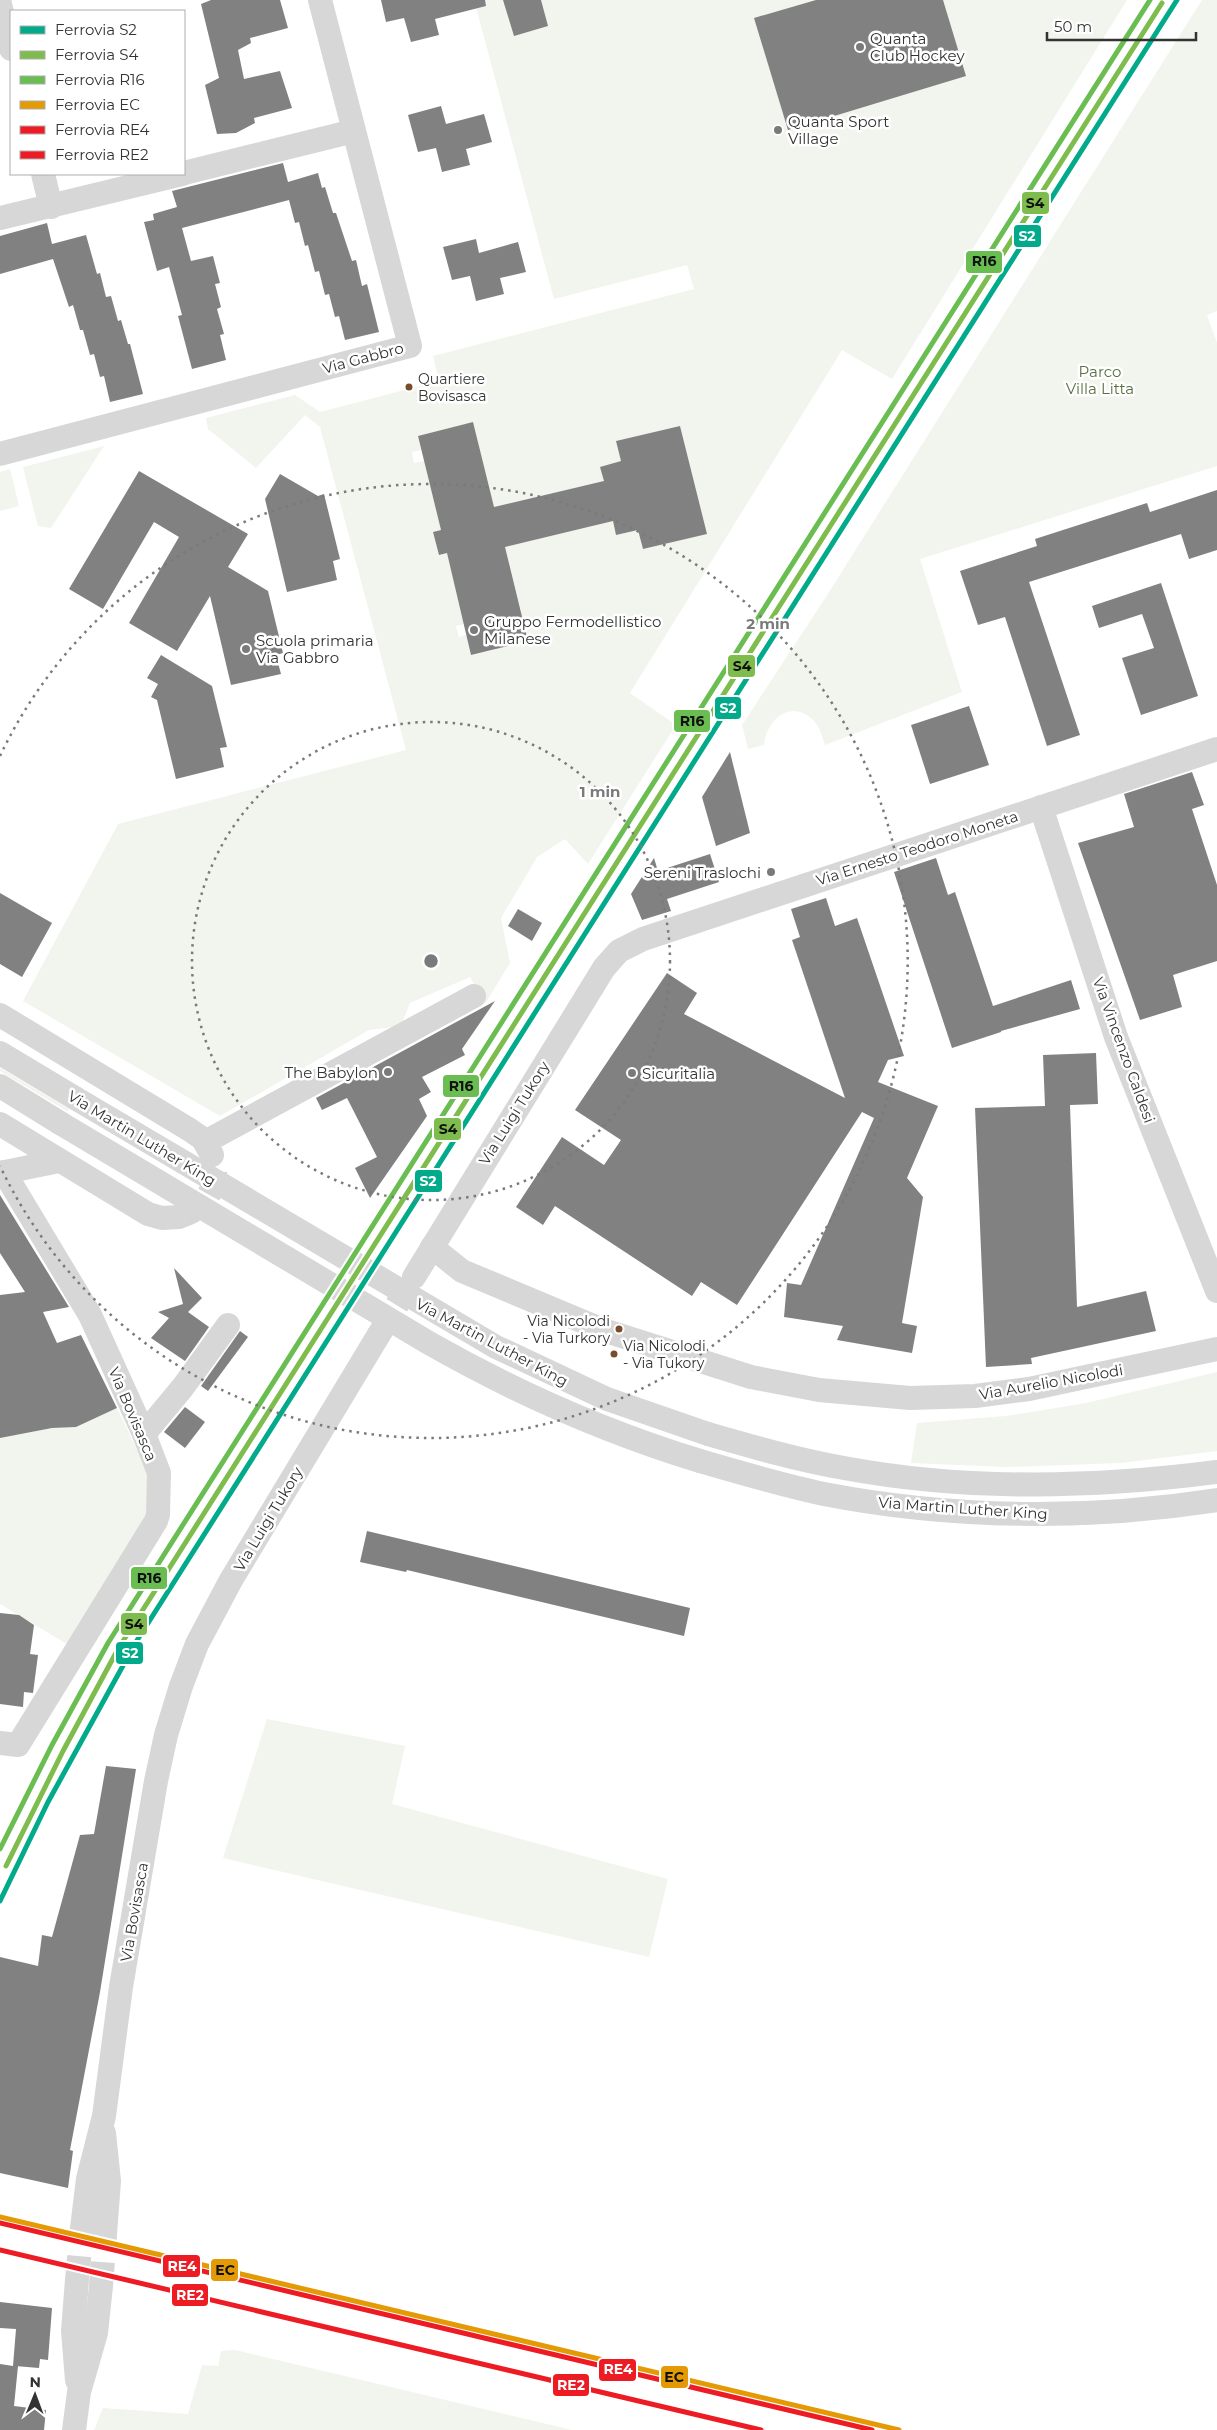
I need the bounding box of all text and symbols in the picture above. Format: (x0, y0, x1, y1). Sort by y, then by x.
legend (10, 10, 185, 175)
scale bar (1047, 10, 1196, 42)
text: 50 m (1054, 17, 1092, 36)
text: Ferrovia S2 (55, 20, 137, 39)
place label: Quanta Club Hockey (870, 29, 965, 65)
marker: Quanta Club Hockey (854, 41, 866, 53)
text: Ferrovia S4 (55, 45, 139, 64)
text: Ferrovia R16 (55, 70, 145, 89)
text: Ferrovia EC (55, 95, 140, 114)
place label: Quanta Sport Village (788, 112, 889, 148)
text: Ferrovia RE4 (55, 120, 149, 139)
marker: Quanta Sport Village (772, 124, 784, 136)
text: Ferrovia RE2 (55, 145, 148, 164)
line badge: S4 (1021, 191, 1050, 215)
text: S4 (1026, 194, 1045, 212)
line badge: S2 (1013, 224, 1042, 248)
text: S2 (1018, 227, 1036, 245)
line badge: R16 (965, 250, 1003, 274)
text: R16 (972, 252, 996, 270)
street label: Via Gabbro (320, 338, 406, 378)
park label: Parco Villa Litta (1066, 362, 1134, 398)
place label: Quartiere Bovisasca (418, 370, 487, 405)
marker: Quartiere Bovisasca (404, 382, 414, 392)
place label: Gruppo Fermodellistico Milanese (484, 612, 661, 648)
text: 2 min (746, 614, 790, 633)
marker: Gruppo Fermodellistico Milanese (468, 624, 480, 636)
place label: Scuola primaria Via Gabbro (256, 631, 374, 667)
marker: Scuola primaria Via Gabbro (240, 643, 252, 655)
line badge: S4 (727, 654, 756, 678)
text: S4 (733, 657, 752, 675)
line badge: S2 (714, 696, 742, 720)
text: S2 (719, 699, 737, 717)
line badge: R16 (673, 709, 711, 733)
text: R16 (680, 712, 704, 730)
text: 1 min (580, 782, 620, 801)
street label: Via Ernesto Teodoro Moneta (814, 806, 1020, 890)
place label: Sereni Traslochi (644, 863, 761, 882)
marker: Sereni Traslochi (765, 866, 777, 878)
centre of rings (422, 952, 440, 970)
street label: Via Vincenzo Caldesi (1089, 974, 1159, 1126)
street label: Via Luigi Tukory (474, 1057, 554, 1168)
place label: The Babylon (284, 1063, 378, 1082)
place label: Sicuritalia (642, 1064, 715, 1083)
marker: The Babylon (382, 1066, 394, 1078)
marker: Sicuritalia (626, 1067, 638, 1079)
line badge: R16 (442, 1074, 480, 1098)
text: R16 (449, 1077, 473, 1095)
street label: Via Martin Luther King (64, 1086, 220, 1190)
line badge: S4 (433, 1117, 462, 1141)
text: S4 (439, 1120, 458, 1138)
line badge: S2 (414, 1169, 443, 1193)
text: S2 (419, 1172, 437, 1190)
street label: Via Martin Luther King (413, 1294, 571, 1390)
place label: Via Nicolodi - Via Turkory (523, 1312, 610, 1347)
marker: Via Nicolodi - Via Turkory (614, 1324, 624, 1334)
place label: Via Nicolodi - Via Tukory (623, 1337, 706, 1372)
marker: Via Nicolodi - Via Tukory (609, 1349, 619, 1359)
street label: Via Aurelio Nicolodi (978, 1360, 1124, 1404)
street label: Via Bovisasca (105, 1364, 161, 1464)
street label: Via Luigi Tukory (229, 1462, 307, 1575)
street label: Via Martin Luther King (878, 1493, 1048, 1523)
line badge: R16 (130, 1566, 168, 1590)
text: R16 (137, 1569, 161, 1587)
line badge: S4 (120, 1612, 148, 1636)
text: S4 (125, 1615, 144, 1633)
line badge: S2 (115, 1641, 144, 1665)
text: S2 (121, 1644, 139, 1662)
street label: Via Bovisasca (116, 1861, 152, 1963)
line badge: RE4 (162, 2254, 201, 2278)
text: RE4 (167, 2257, 197, 2275)
line badge: EC (210, 2258, 239, 2282)
text: EC (215, 2261, 235, 2279)
line badge: RE2 (171, 2283, 209, 2307)
text: RE2 (176, 2286, 204, 2304)
line badge: RE4 (598, 2358, 637, 2382)
text: RE4 (603, 2360, 633, 2378)
line badge: EC (660, 2365, 689, 2389)
text: EC (664, 2368, 684, 2386)
north arrow (10, 2370, 60, 2420)
text: N (29, 2373, 41, 2391)
line badge: RE2 (552, 2373, 590, 2397)
text: RE2 (557, 2376, 585, 2394)

